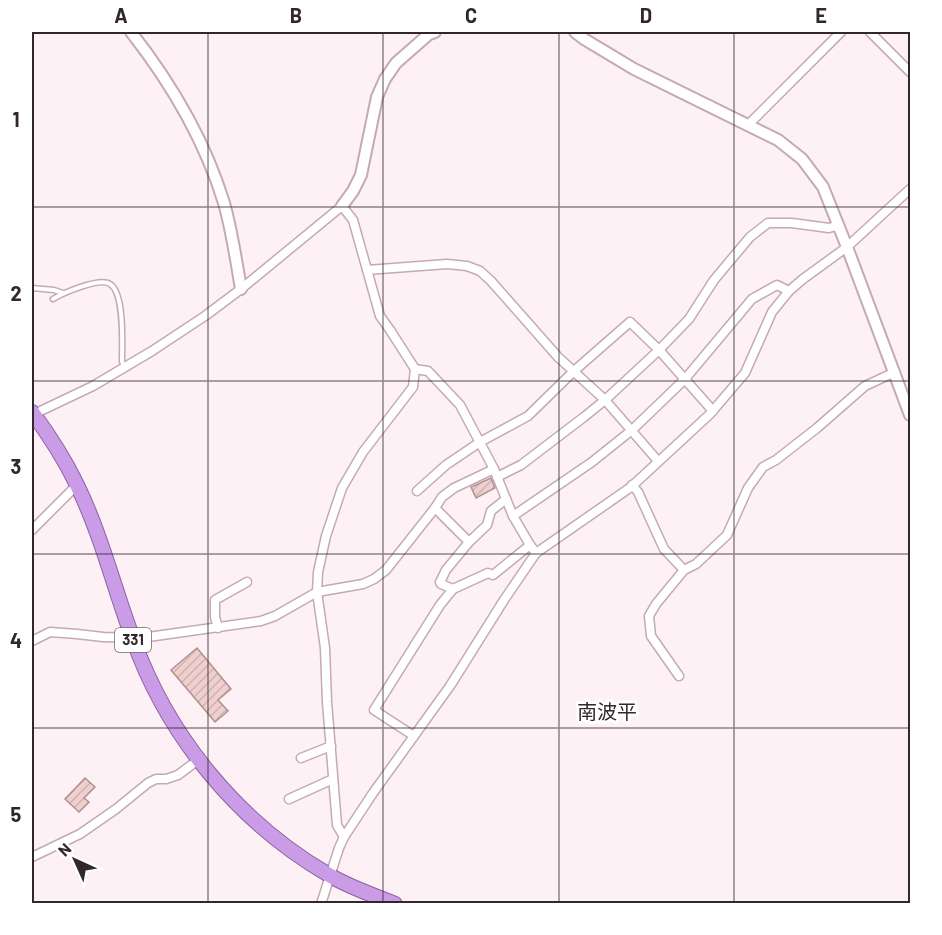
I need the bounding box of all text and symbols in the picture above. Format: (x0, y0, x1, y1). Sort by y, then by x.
text: A (114, 3, 128, 27)
text: B (290, 3, 302, 27)
text: C (465, 3, 477, 27)
text: D (640, 3, 652, 27)
text: E (815, 3, 827, 27)
text: 1 (12, 107, 20, 131)
text: 2 (10, 281, 22, 305)
text: 3 (11, 454, 21, 478)
text: 4 (10, 628, 22, 652)
road number: 331 (115, 628, 151, 652)
district label: 南波平 (577, 699, 637, 723)
text: 5 (11, 802, 22, 826)
north arrow (45, 830, 105, 890)
text: N (54, 839, 75, 860)

